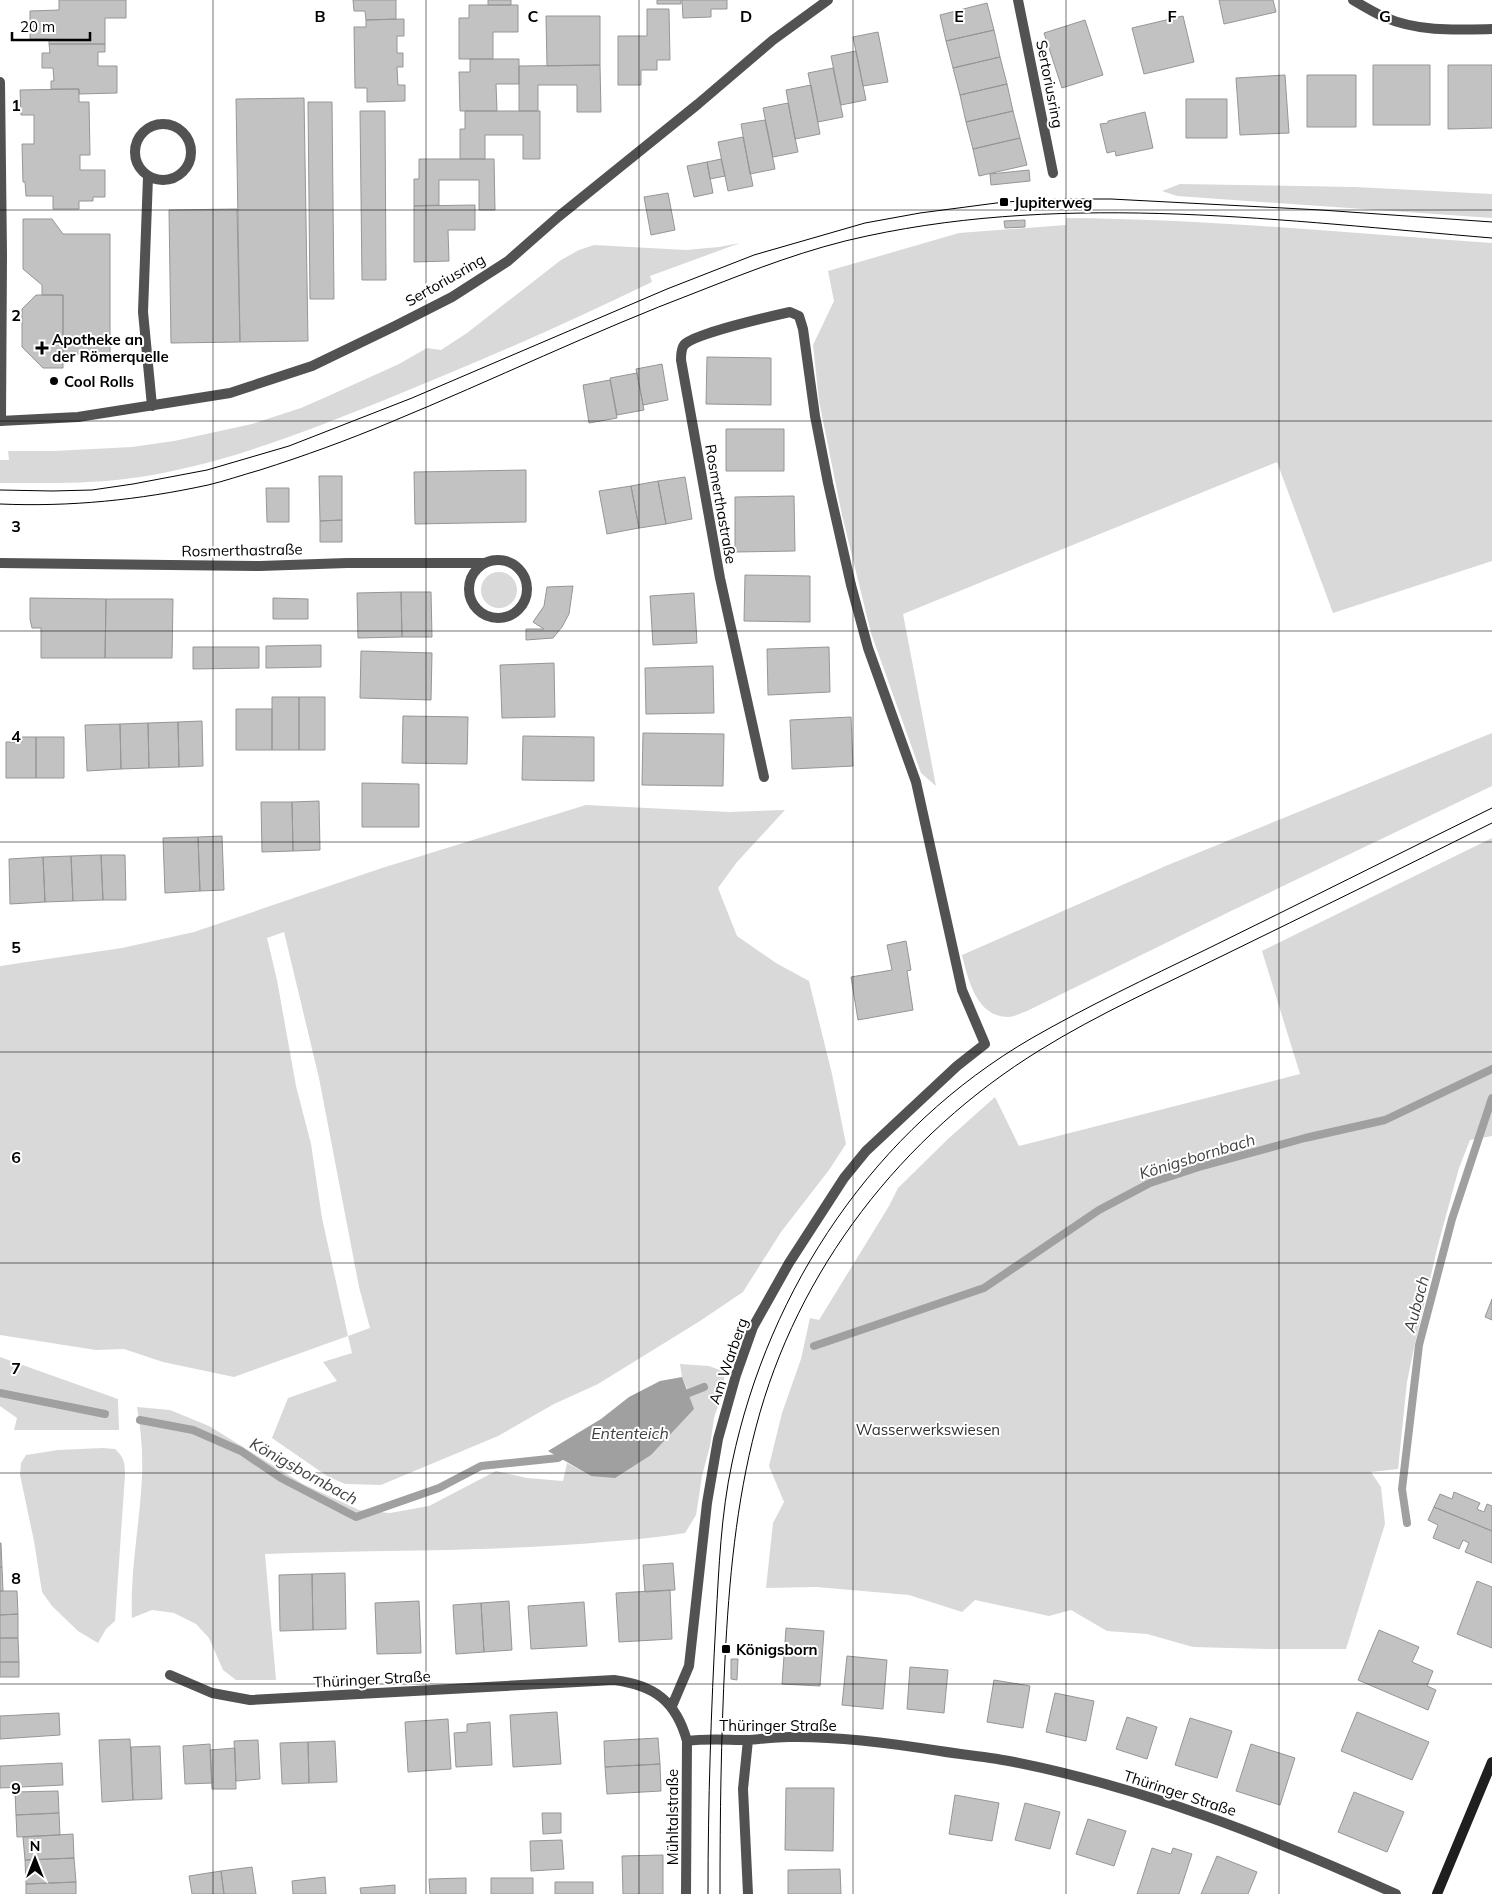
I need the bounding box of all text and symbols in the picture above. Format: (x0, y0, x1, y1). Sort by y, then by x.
text: B (314, 6, 326, 26)
text: C (528, 6, 539, 26)
text: D (740, 6, 752, 26)
text: E (954, 6, 964, 26)
text: F (1167, 6, 1177, 26)
text: G (1379, 6, 1391, 26)
scale bar (12, 10, 90, 42)
text: 20 m (20, 17, 55, 36)
street label: Sertoriusring (1032, 38, 1068, 130)
text: 1 (11, 95, 21, 115)
place label: Jupiterweg (1014, 193, 1092, 212)
marker: Jupiterweg (998, 196, 1010, 208)
street label: Sertoriusring (402, 250, 488, 310)
text: 2 (11, 305, 21, 325)
place label: Apotheke an der Römerquelle (52, 330, 169, 366)
marker: Apotheke an der Römerquelle (36, 342, 48, 354)
place label: Cool Rolls (64, 372, 134, 391)
marker: Cool Rolls (48, 375, 60, 387)
street label: Rosmerthastraße (701, 443, 741, 565)
text: 3 (11, 516, 21, 536)
street label: Rosmerthastraße (181, 539, 303, 561)
text: 4 (11, 726, 21, 746)
text: 5 (11, 937, 21, 957)
water label: Königsbornbach (1137, 1129, 1257, 1183)
text: 6 (11, 1147, 21, 1167)
water label: Aubach (1399, 1274, 1433, 1335)
street label: Am Warberg (704, 1315, 752, 1407)
text: 7 (11, 1358, 21, 1378)
park label: Wasserwerkswiesen (856, 1420, 1000, 1439)
water label: Ententeich (591, 1423, 669, 1443)
water label: Königsbornbach (247, 1433, 361, 1509)
text: 8 (11, 1568, 21, 1588)
place label: Königsborn (736, 1640, 818, 1659)
marker: Königsborn (720, 1643, 732, 1655)
street label: Thüringer Straße (313, 1666, 431, 1692)
street label: Thüringer Straße (719, 1716, 837, 1735)
street label: Thüringer Straße (1121, 1766, 1239, 1820)
street label: Mühltalstraße (663, 1769, 682, 1865)
text: 9 (11, 1778, 21, 1798)
north arrow (10, 1834, 60, 1884)
text: N (30, 1837, 40, 1855)

